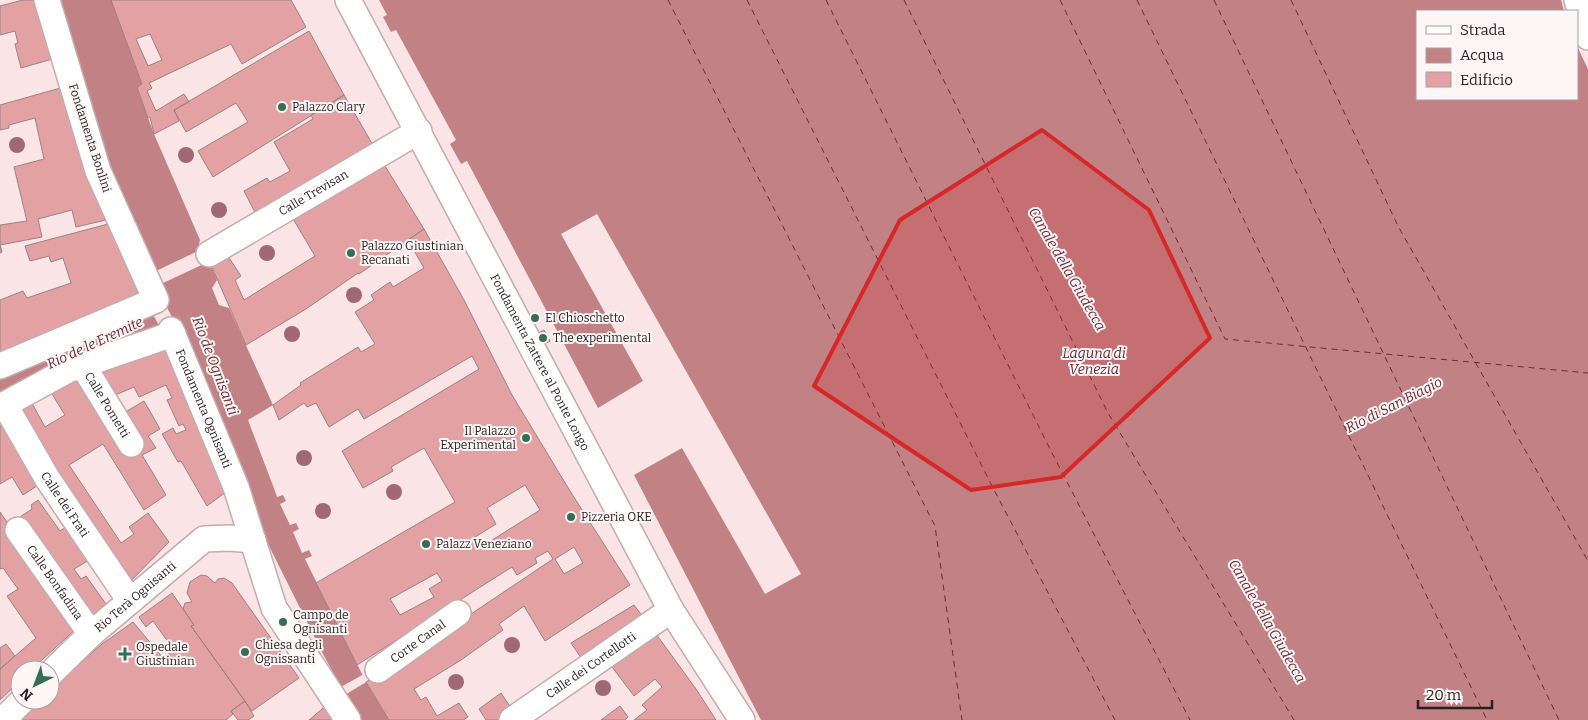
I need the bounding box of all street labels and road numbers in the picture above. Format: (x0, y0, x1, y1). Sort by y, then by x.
street label: Fondamenta Bonlini (66, 82, 114, 194)
street label: Calle Trevisan (276, 167, 351, 219)
street label: Fondamenta Zattere al Ponte Longo (487, 272, 592, 453)
street label: Fondamenta Ognisanti (173, 347, 235, 471)
street label: Calle Pometti (82, 370, 133, 441)
street label: Calle dei Frati (38, 469, 92, 540)
street label: Calle Bonfadina (24, 542, 86, 623)
street label: Rio Terà Ognisanti (92, 558, 179, 635)
street label: Corte Canal (388, 617, 449, 666)
street label: Calle dei Cortellotti (543, 629, 639, 701)

